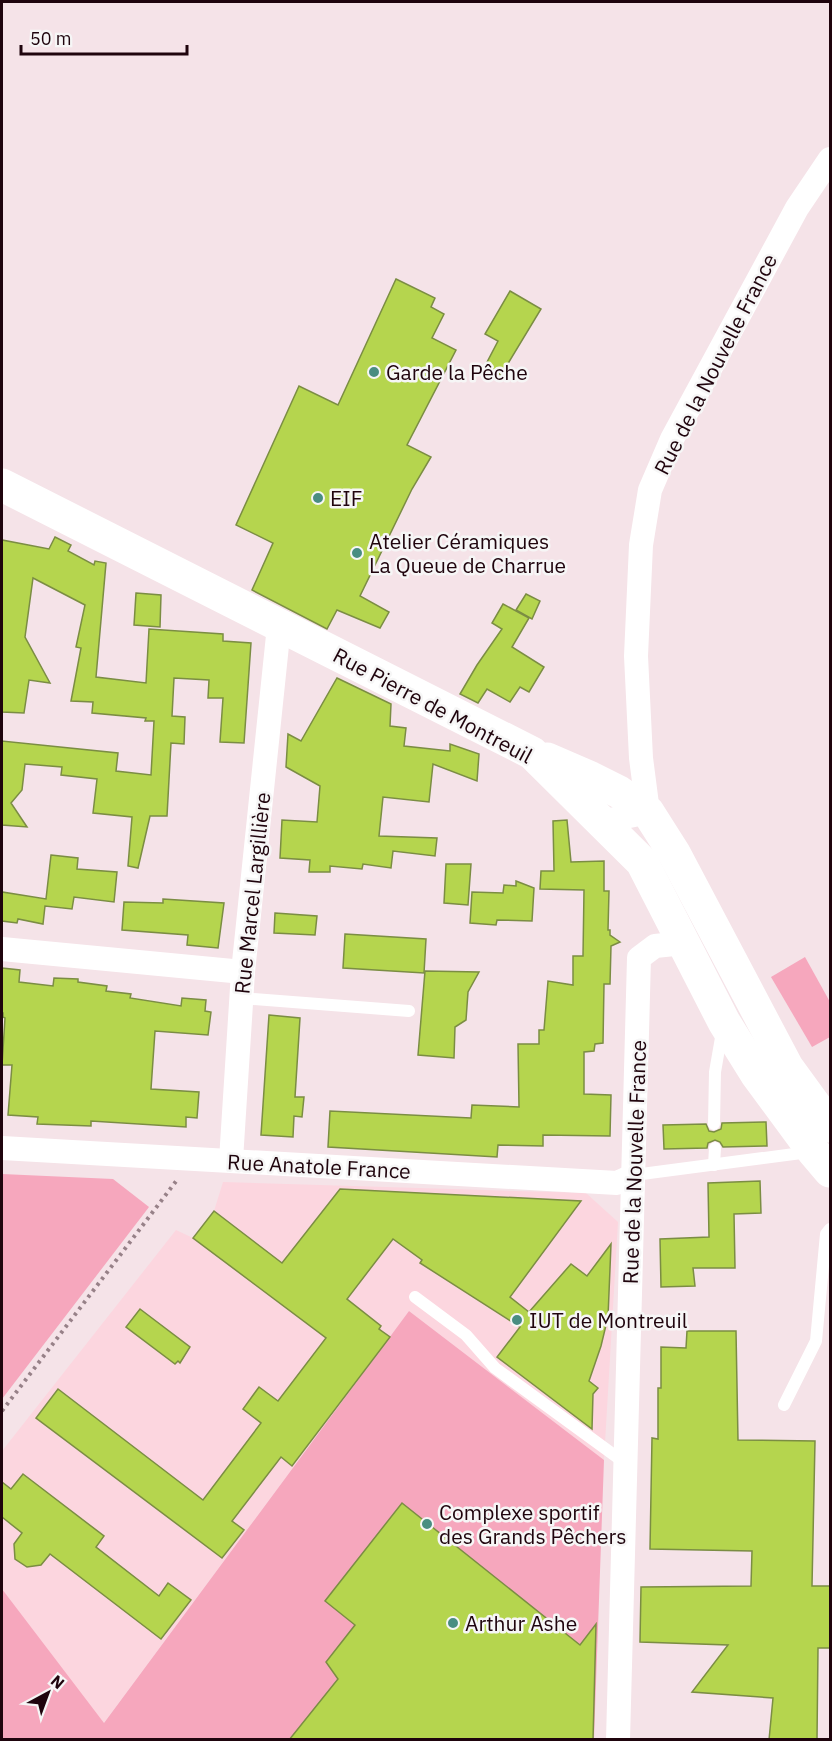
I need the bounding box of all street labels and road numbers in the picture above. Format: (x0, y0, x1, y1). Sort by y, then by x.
street label: Rue de la Nouvelle France (647, 249, 783, 479)
street label: Rue Pierre de Montreuil (328, 641, 538, 770)
street label: Rue Marcel Largillière (227, 791, 277, 995)
street label: Rue de la Nouvelle France (616, 1039, 652, 1285)
street label: Rue Anatole France (227, 1147, 411, 1185)

